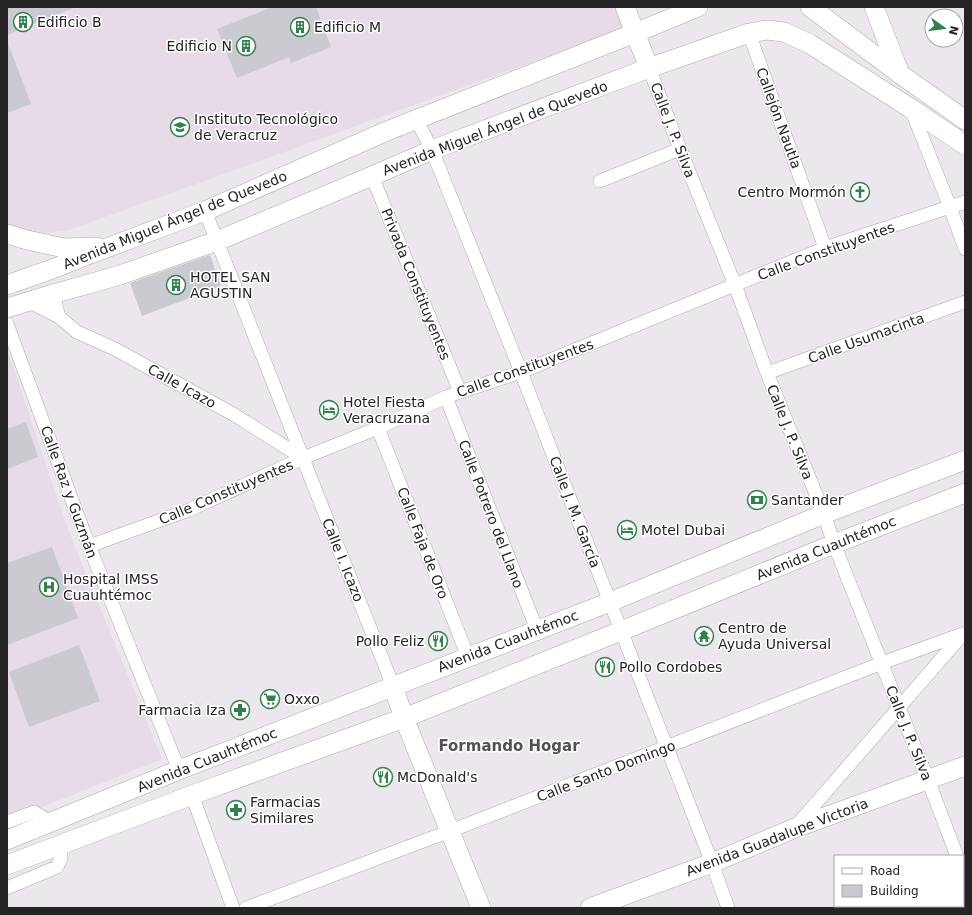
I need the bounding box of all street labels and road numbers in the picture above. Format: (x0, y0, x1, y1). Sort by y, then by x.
street label: Callejón Nautla (753, 65, 805, 171)
street label: Avenida Miguel Ángel de Quevedo (380, 78, 610, 178)
street label: Calle J. P. Silva (647, 80, 699, 180)
street label: Avenida Miguel Ángel de Quevedo (61, 168, 289, 272)
street label: Privada Constituyentes (378, 206, 454, 362)
street label: Calle Constituyentes (755, 219, 897, 283)
street label: Calle Usumacinta (806, 310, 926, 366)
street label: Calle Constituyentes (454, 336, 596, 400)
street label: Calle Icazo (145, 361, 219, 411)
street label: Calle J. P. Silva (764, 382, 816, 482)
street label: Calle Raz y Guzmán (38, 424, 100, 560)
street label: Calle Potrero del Llano (455, 438, 527, 590)
street label: Calle J. M. García (546, 454, 604, 570)
street label: Calle Constituyentes (156, 456, 296, 528)
street label: Calle Faja de Oro (394, 485, 452, 601)
street label: Avenida Cuauhtémoc (754, 513, 898, 583)
street label: Calle I. Icazo (319, 516, 367, 604)
street label: Avenida Cuauhtémoc (435, 607, 581, 675)
street label: Calle J. P. Silva (883, 683, 935, 783)
street label: Avenida Cuauhtémoc (135, 725, 279, 795)
street label: Calle Santo Domingo (534, 737, 678, 805)
street label: Avenida Guadalupe Victoria (684, 795, 870, 879)

